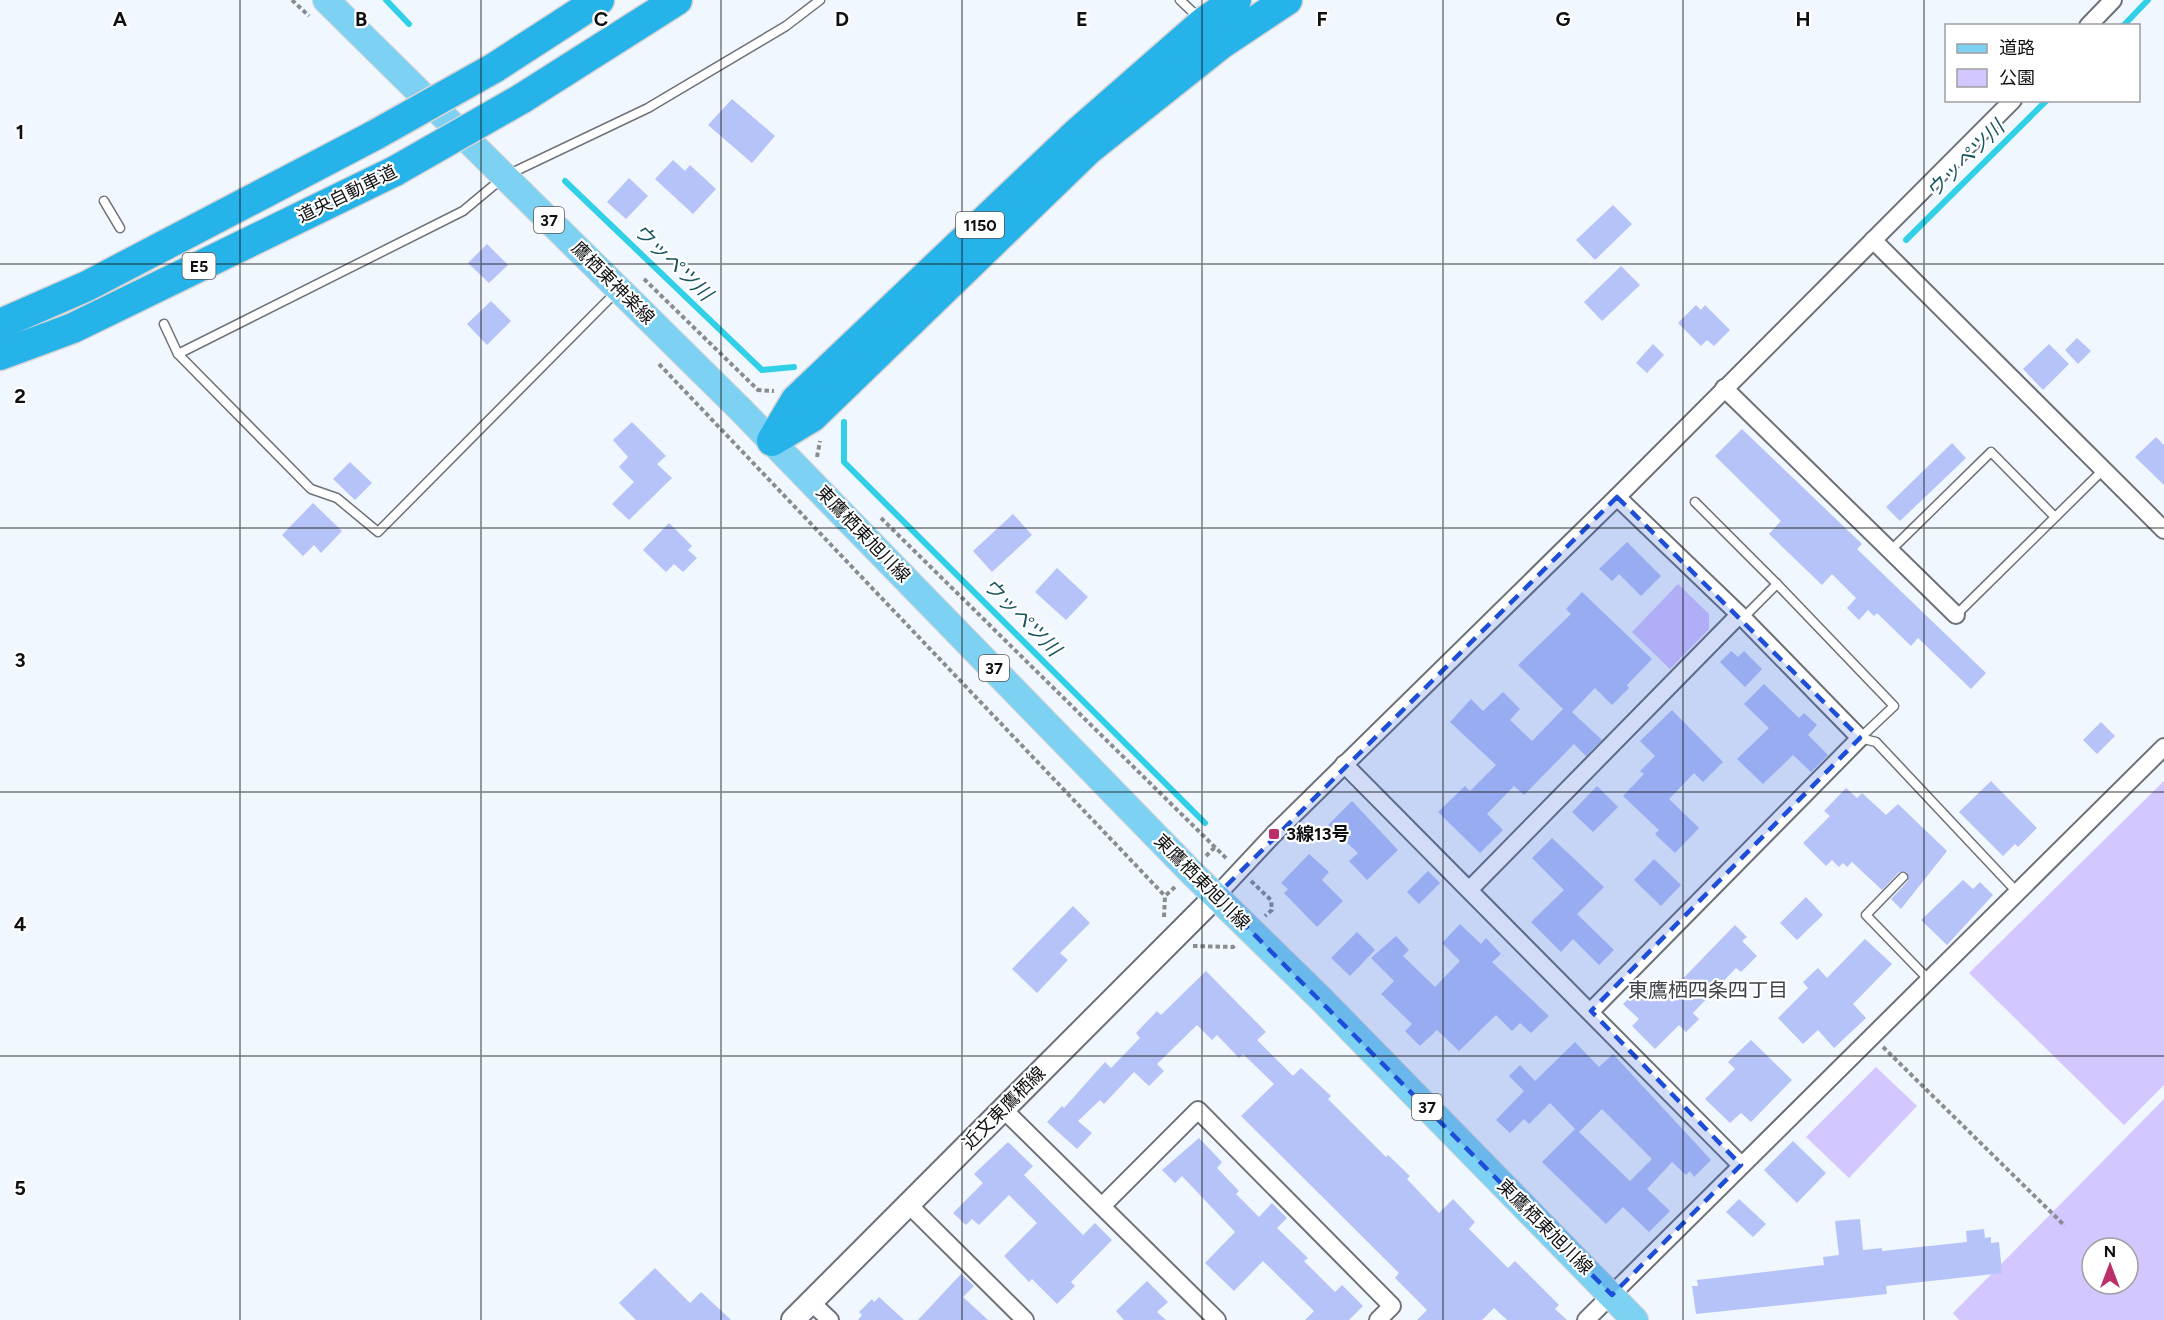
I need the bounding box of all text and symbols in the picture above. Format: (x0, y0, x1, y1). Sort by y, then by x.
text: A (113, 7, 128, 31)
text: B (355, 7, 367, 31)
text: C (594, 7, 608, 31)
text: D (835, 7, 849, 31)
text: E (1076, 7, 1088, 31)
text: F (1316, 7, 1328, 31)
text: G (1556, 7, 1571, 31)
text: H (1796, 7, 1811, 31)
legend (1945, 24, 2140, 102)
text: 道路 (1999, 37, 2035, 59)
text: 公園 (1999, 67, 2035, 89)
water label: ウッペツ川 (1921, 114, 2010, 203)
text: 1 (16, 120, 24, 144)
street label: 道央自動車道 (294, 160, 400, 228)
road number: 37 (534, 207, 564, 233)
road number: 1150 (956, 212, 1004, 238)
water label: ウッペツ川 (629, 219, 719, 307)
street label: 鷹栖東神楽線 (567, 237, 659, 329)
road number: E5 (182, 253, 216, 279)
text: 2 (14, 384, 26, 408)
street label: 東鷹栖東旭川線 (811, 481, 915, 587)
water label: ウッペツ川 (978, 573, 1067, 662)
text: 3 (14, 648, 26, 672)
road number: 37 (979, 655, 1009, 681)
place label: 3線13号 (1286, 823, 1350, 845)
marker: 3線13号 (1267, 827, 1281, 841)
street label: 東鷹栖東旭川線 (1150, 830, 1254, 934)
text: 4 (14, 912, 27, 936)
district label: 東鷹栖四条四丁目 (1628, 978, 1788, 1002)
street label: 近文東鷹栖線 (958, 1062, 1050, 1154)
road number: 37 (1412, 1094, 1442, 1120)
street label: 東鷹栖東旭川線 (1493, 1175, 1597, 1279)
text: 5 (14, 1176, 26, 1200)
north arrow (2080, 1236, 2140, 1296)
text: N (2104, 1242, 2116, 1261)

